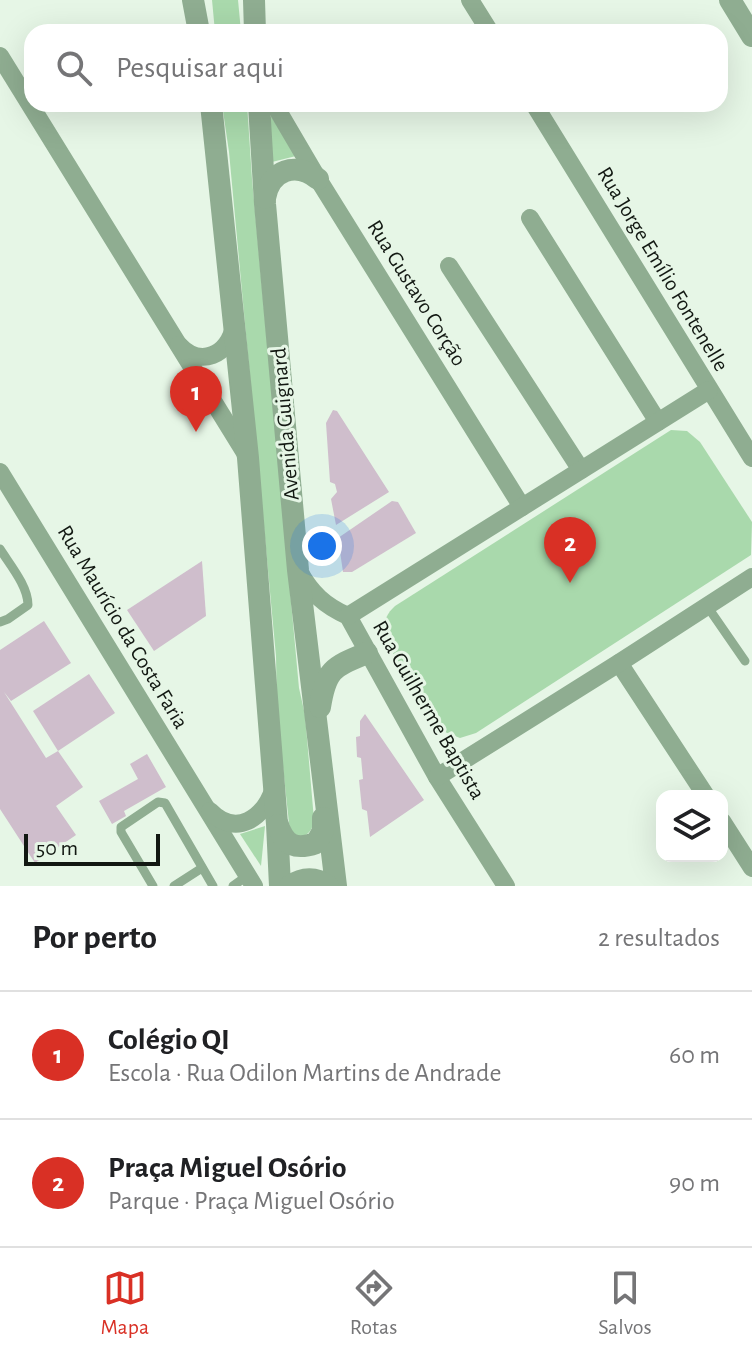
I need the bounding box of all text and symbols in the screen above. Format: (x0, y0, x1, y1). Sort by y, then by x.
search box (24, 24, 728, 112)
icon: search (52, 46, 96, 90)
text: Pesquisar aqui (116, 53, 284, 83)
street label: Rua Jorge Emílio Fontenelle (593, 163, 733, 375)
street label: Rua Gustavo Corção (363, 216, 471, 370)
street label: Avenida Guignard (267, 347, 303, 501)
pin: 1 (170, 366, 222, 432)
pin: 2 (544, 517, 596, 583)
street label: Rua Maurício da Costa Faria (54, 521, 192, 733)
your location (302, 526, 342, 566)
street label: Rua Guilherme Baptista (369, 617, 489, 803)
map controls (656, 790, 728, 862)
button: layers (656, 790, 728, 862)
scale bar (24, 830, 160, 866)
text: 50 m (36, 837, 78, 859)
text: Por perto (32, 921, 157, 955)
text: 2 resultados (598, 925, 720, 951)
text: Colégio QI (108, 1025, 230, 1055)
text: 1 (53, 1042, 63, 1068)
text: 60 m (669, 1042, 720, 1068)
text: Escola · Rua Odilon Martins de Andrade (108, 1060, 502, 1086)
text: Praça Miguel Osório (108, 1153, 347, 1183)
text: 2 (52, 1170, 64, 1196)
text: 90 m (669, 1170, 720, 1196)
text: Parque · Praça Miguel Osório (108, 1188, 395, 1214)
tab: Mapa (100, 1266, 149, 1340)
tab: Rotas (350, 1266, 397, 1340)
tab: Salvos (598, 1266, 652, 1340)

